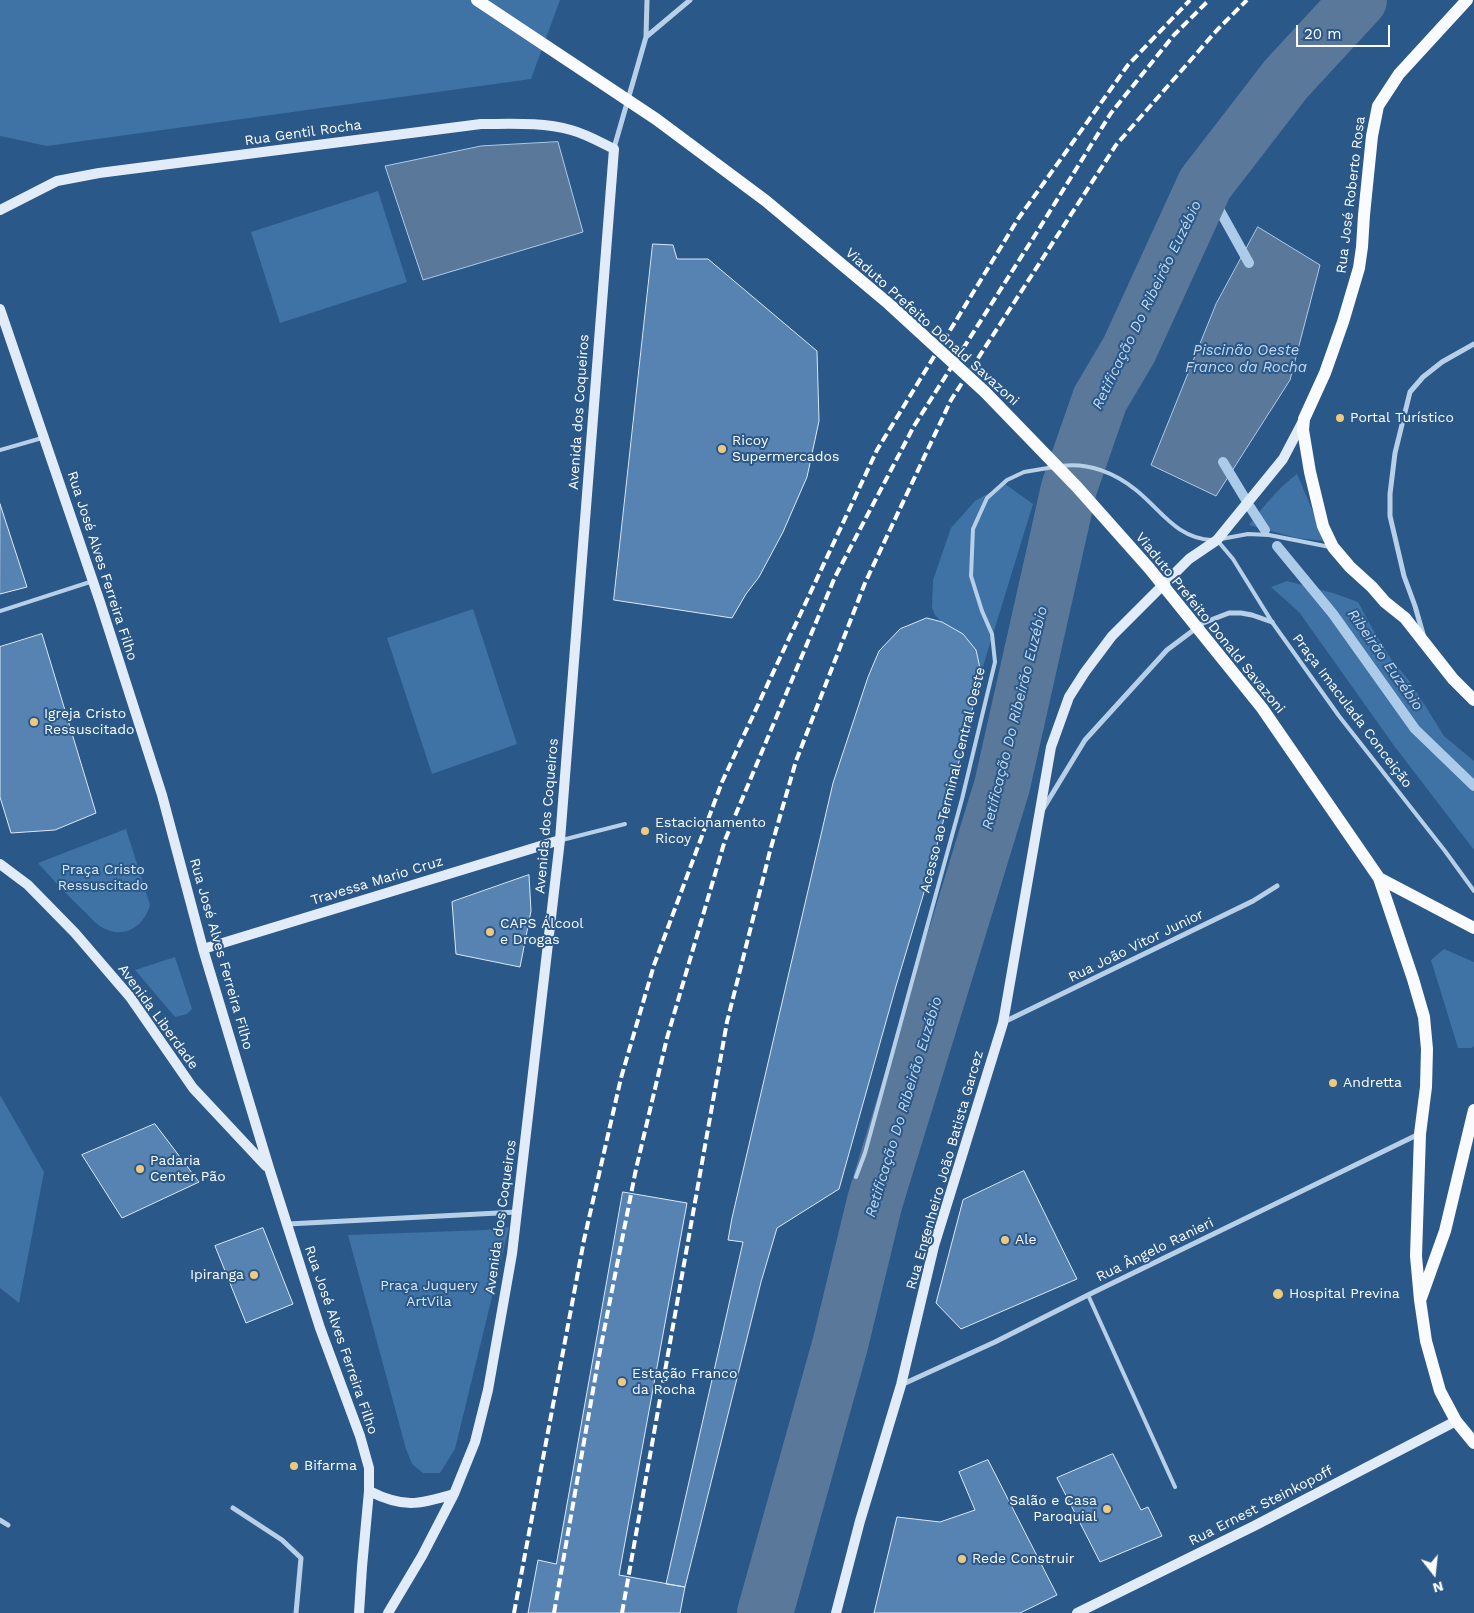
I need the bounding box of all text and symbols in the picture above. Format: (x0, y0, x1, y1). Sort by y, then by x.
scale bar (1299, 15, 1393, 47)
text: 20 m (1304, 25, 1342, 43)
street label: Rua José Roberto Rosa (1333, 115, 1369, 275)
street label: Rua Gentil Rocha (243, 116, 363, 150)
water label: Retificação Do Ribeirão Euzébio (1089, 198, 1205, 412)
street label: Viaduto Prefeito Donald Savazoni (842, 244, 1022, 410)
street label: Avenida dos Coqueiros (565, 334, 593, 490)
water label: Piscinão Oeste Franco da Rocha (1185, 342, 1307, 377)
place label: Portal Turístico (1350, 410, 1454, 426)
marker: Portal Turístico (1334, 412, 1346, 424)
place label: Ricoy Supermercados (732, 433, 839, 466)
marker: Ricoy Supermercados (716, 443, 728, 455)
street label: Rua José Alves Ferreira Filho (63, 469, 141, 663)
street label: Viaduto Prefeito Donald Savazoni (1132, 529, 1288, 717)
water label: Retificação Do Ribeirão Euzébio (978, 604, 1052, 832)
water label: Ribeirão Euzébio (1343, 606, 1427, 714)
street label: Praça Imaculada Conceição (1289, 631, 1415, 791)
street label: Acesso ao Terminal Central Oeste (917, 665, 989, 895)
place label: Igreja Cristo Ressuscitado (44, 706, 134, 739)
marker: Igreja Cristo Ressuscitado (28, 716, 40, 728)
street label: Avenida dos Coqueiros (532, 738, 562, 894)
place label: Estacionamento Ricoy (655, 815, 766, 848)
marker: Estacionamento Ricoy (639, 825, 651, 837)
street label: Travessa Mario Cruz (309, 853, 445, 909)
street label: Rua José Alves Ferreira Filho (186, 856, 256, 1052)
park label: Praça Cristo Ressuscitado (58, 862, 148, 894)
street label: Rua João Vitor Junior (1066, 906, 1206, 986)
place label: CAPS Álcool e Drogas (500, 916, 584, 949)
marker: CAPS Álcool e Drogas (484, 926, 496, 938)
street label: Avenida Liberdade (114, 961, 202, 1073)
water label: Retificação Do Ribeirão Euzébio (862, 994, 946, 1220)
street label: Rua Engenheiro João Batista Garcez (903, 1048, 987, 1292)
place label: Andretta (1343, 1075, 1402, 1091)
marker: Andretta (1327, 1077, 1339, 1089)
street label: Avenida dos Coqueiros (482, 1139, 520, 1295)
place label: Padaria Center Pão (150, 1153, 226, 1186)
marker: Padaria Center Pão (134, 1163, 146, 1175)
street label: Rua Ângelo Ranieri (1094, 1214, 1216, 1286)
place label: Ale (1015, 1232, 1037, 1248)
marker: Ale (999, 1234, 1011, 1246)
street label: Rua José Alves Ferreira Filho (301, 1243, 381, 1437)
place label: Ipiranga (190, 1267, 244, 1283)
marker: Ipiranga (248, 1269, 260, 1281)
park label: Praça Juquery ArtVila (380, 1278, 478, 1310)
place label: Hospital Previna (1289, 1286, 1400, 1302)
marker: Hospital Previna (1271, 1287, 1285, 1301)
place label: Estação Franco da Rocha (632, 1366, 737, 1398)
marker: Estação Franco da Rocha (616, 1376, 628, 1388)
place label: Bifarma (304, 1458, 357, 1474)
marker: Bifarma (288, 1460, 300, 1472)
street label: Rua Ernest Steinkopoff (1186, 1462, 1336, 1550)
place label: Salão e Casa Paroquial (1009, 1493, 1097, 1525)
marker: Salão e Casa Paroquial (1101, 1503, 1113, 1515)
north arrow (1409, 1548, 1459, 1598)
place label: Rede Construir (972, 1551, 1074, 1567)
marker: Rede Construir (956, 1553, 968, 1565)
text: N (1431, 1578, 1445, 1597)

